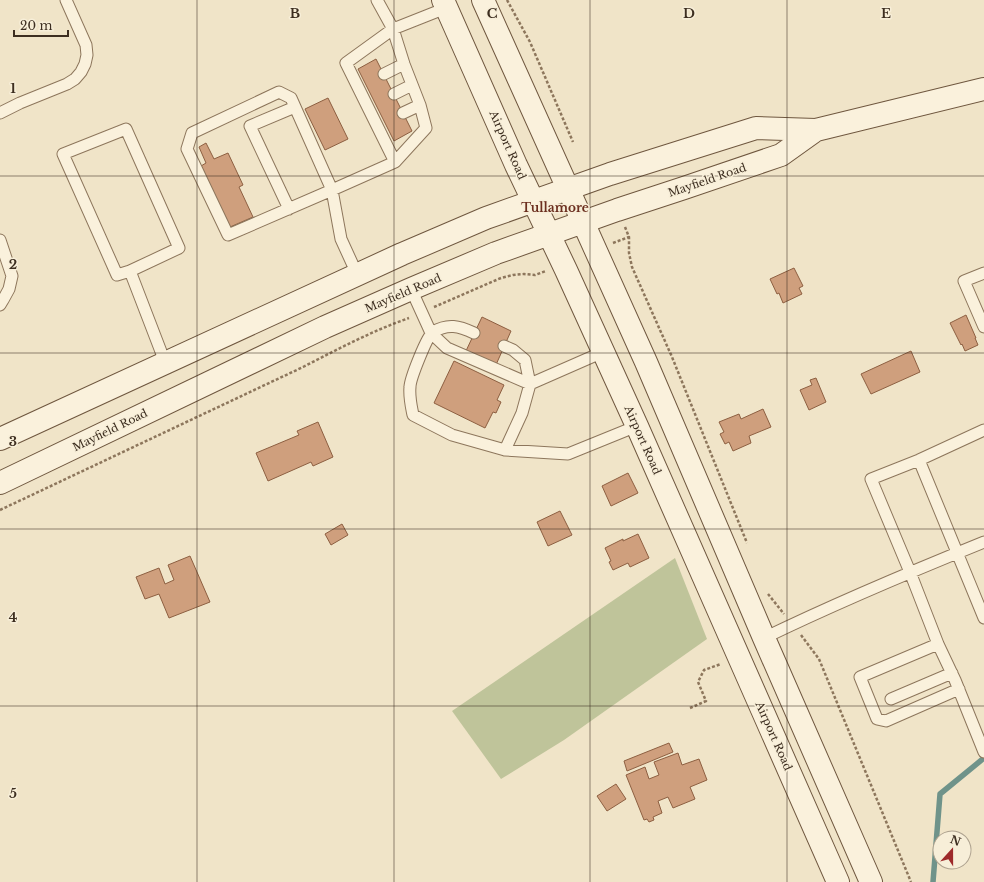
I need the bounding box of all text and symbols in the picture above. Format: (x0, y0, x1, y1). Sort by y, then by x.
text: B (290, 5, 300, 22)
text: C (487, 5, 498, 22)
text: D (683, 5, 695, 22)
text: E (881, 5, 891, 22)
scale bar (14, 12, 68, 38)
text: 20 m (20, 18, 52, 33)
text: 1 (10, 80, 16, 97)
street label: Airport Road (486, 107, 530, 182)
street label: Mayfield Road (666, 160, 748, 200)
district label: Tullamore (521, 200, 589, 215)
text: 2 (9, 256, 17, 273)
street label: Mayfield Road (363, 270, 444, 315)
street label: Airport Road (621, 402, 665, 477)
street label: Mayfield Road (70, 406, 150, 454)
text: 3 (9, 433, 17, 450)
text: 4 (9, 609, 18, 626)
street label: Airport Road (752, 698, 796, 773)
text: 5 (9, 785, 17, 802)
north arrow (932, 830, 972, 870)
text: N (948, 832, 964, 849)

